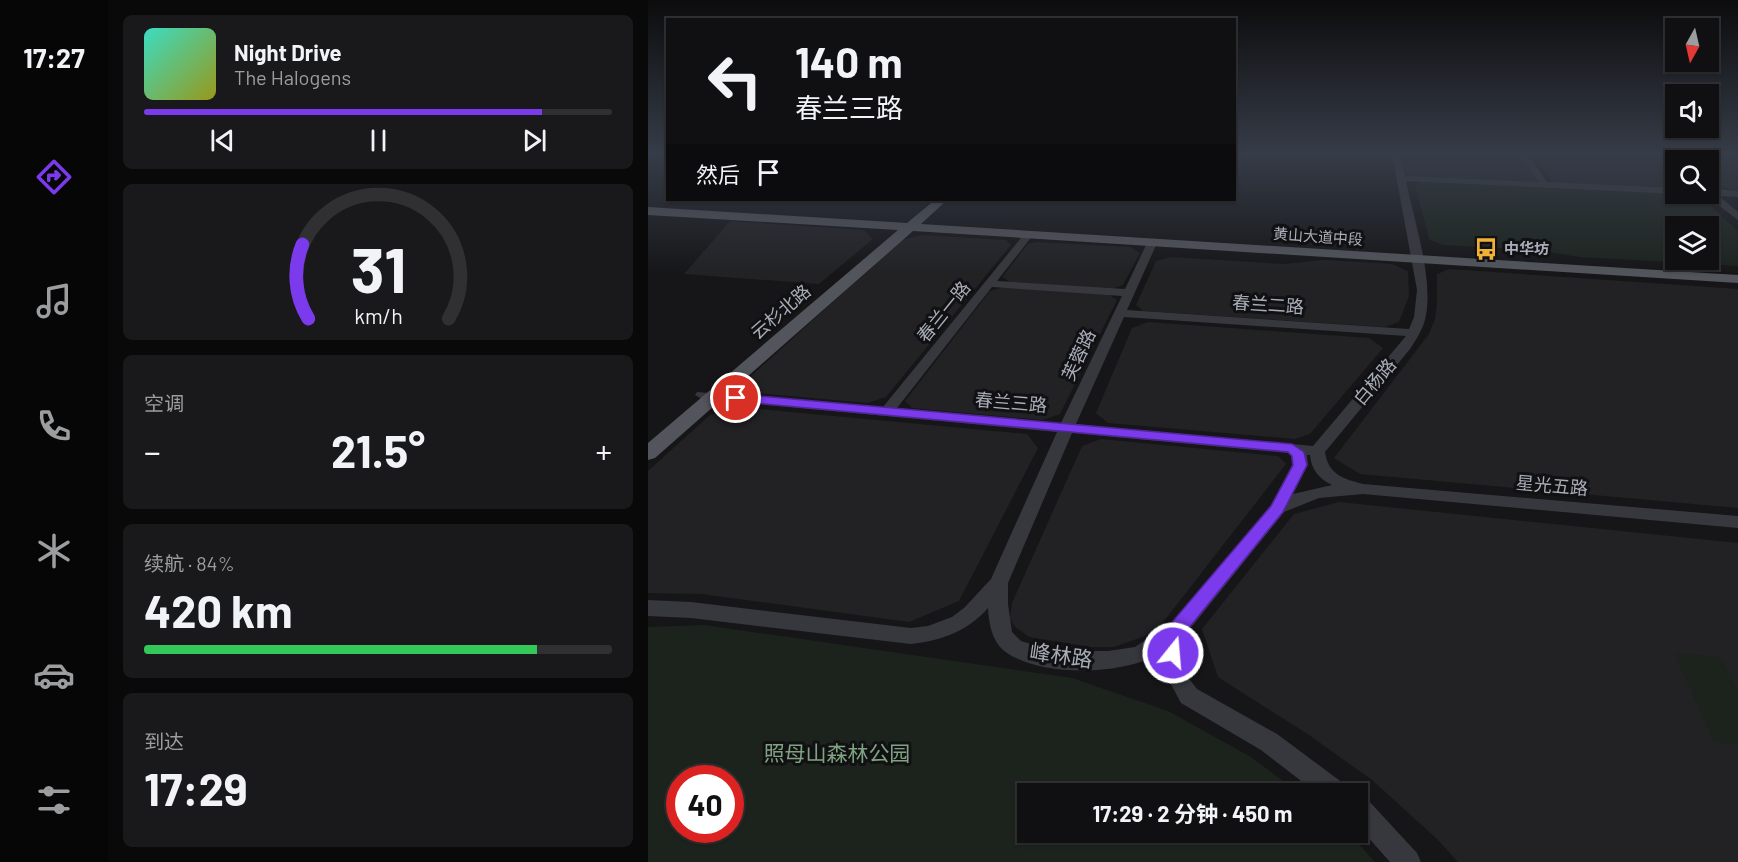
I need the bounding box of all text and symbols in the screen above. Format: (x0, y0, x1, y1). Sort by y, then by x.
north arrow (1665, 18, 1719, 72)
map controls (1665, 18, 1719, 270)
text: 140 m (795, 36, 903, 86)
text: Night Drive (234, 39, 342, 65)
text: 17:27 (23, 41, 85, 73)
icon: left (696, 42, 774, 120)
text: The Halogens (234, 65, 351, 89)
button: sound (1665, 84, 1719, 138)
text: 春兰三路 (795, 91, 903, 123)
icon: previous (206, 124, 239, 157)
icon: pause (362, 124, 395, 157)
icon: next (518, 124, 551, 157)
button: search (1665, 150, 1719, 204)
icon: directions (33, 156, 75, 198)
icon: arrive (752, 156, 785, 189)
text: 然后 (696, 161, 740, 187)
button: layers (1665, 216, 1719, 270)
street label: 黄山大道中段 (1273, 224, 1364, 248)
text: 31 (350, 231, 406, 305)
bus stop icon: 中华坊 (1473, 236, 1499, 262)
place label: 中华坊 (1504, 239, 1549, 257)
street label: 春兰一路 (912, 276, 974, 346)
street label: 云杉北路 (746, 279, 815, 343)
icon: music (33, 280, 75, 322)
street label: 春兰二路 (1231, 291, 1305, 317)
text: km/h (354, 303, 402, 328)
street label: 芙蓉路 (1057, 325, 1099, 384)
street label: 白杨路 (1348, 354, 1400, 409)
pin (710, 372, 761, 423)
icon: arrive (719, 381, 752, 414)
street label: 春兰三路 (974, 388, 1048, 416)
text: 空调 (144, 391, 184, 415)
icon: phone (33, 405, 75, 447)
text: 21.5° (331, 423, 425, 477)
text: − (144, 431, 161, 471)
text: + (596, 431, 612, 471)
street label: 星光五路 (1515, 471, 1589, 499)
icon: climate (33, 530, 75, 572)
text: 续航 · 84% (144, 551, 235, 575)
text: 420 km (144, 583, 293, 637)
position arrow (1141, 621, 1205, 685)
street label: 峰林路 (1028, 638, 1094, 671)
icon: car (33, 654, 75, 696)
text: 到达 (144, 729, 184, 753)
park label: 照母山森林公园 (764, 740, 911, 765)
text: 17:29 (144, 761, 248, 815)
speed limit sign: 40 (666, 765, 744, 843)
icon: filters (33, 779, 75, 821)
text: 17:29 · 2 分钟 · 450 m (1093, 800, 1292, 826)

